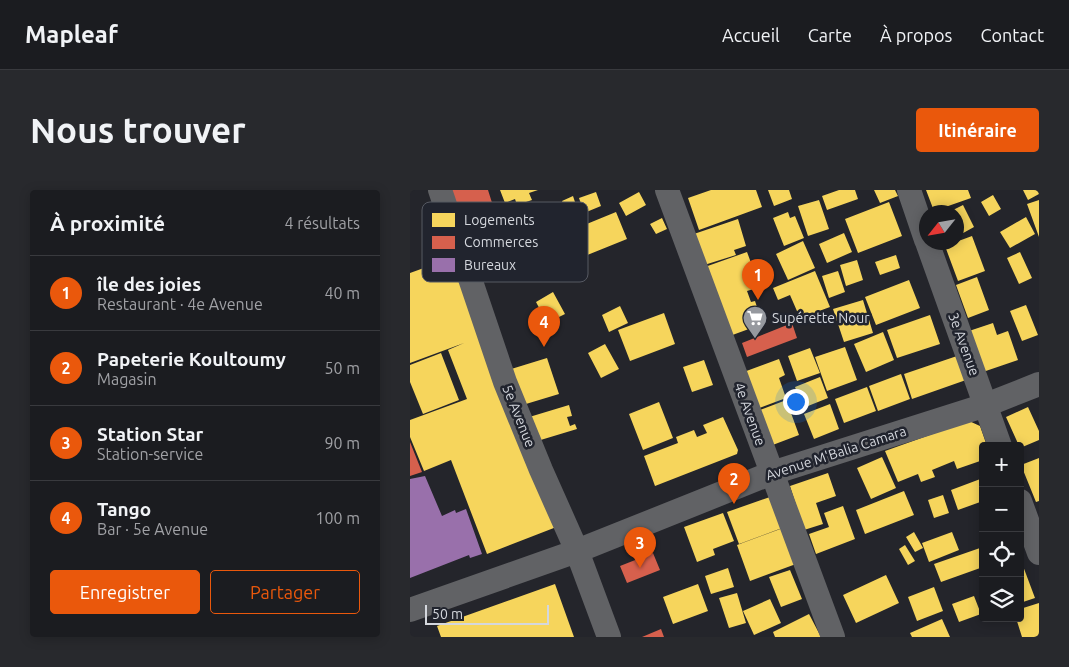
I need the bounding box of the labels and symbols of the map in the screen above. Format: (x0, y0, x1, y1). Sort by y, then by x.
legend (422, 202, 588, 282)
north arrow (919, 205, 964, 250)
text: Logements (464, 212, 534, 228)
text: Commerces (464, 234, 538, 250)
text: Bureaux (464, 257, 516, 273)
pin: 1 (742, 259, 774, 300)
supermarket icon: Supérette Nour (742, 305, 768, 339)
pin: 4 (528, 306, 560, 347)
place label: Supérette Nour (772, 310, 870, 326)
street label: 3e Avenue (945, 310, 983, 378)
street label: 4e Avenue (731, 380, 769, 448)
street label: 5e Avenue (499, 382, 539, 450)
your location (783, 389, 809, 415)
street label: Avenue M'Balia Camara (764, 423, 908, 483)
pin: 2 (718, 463, 750, 504)
pin: 3 (624, 527, 656, 568)
scale bar (425, 602, 549, 625)

